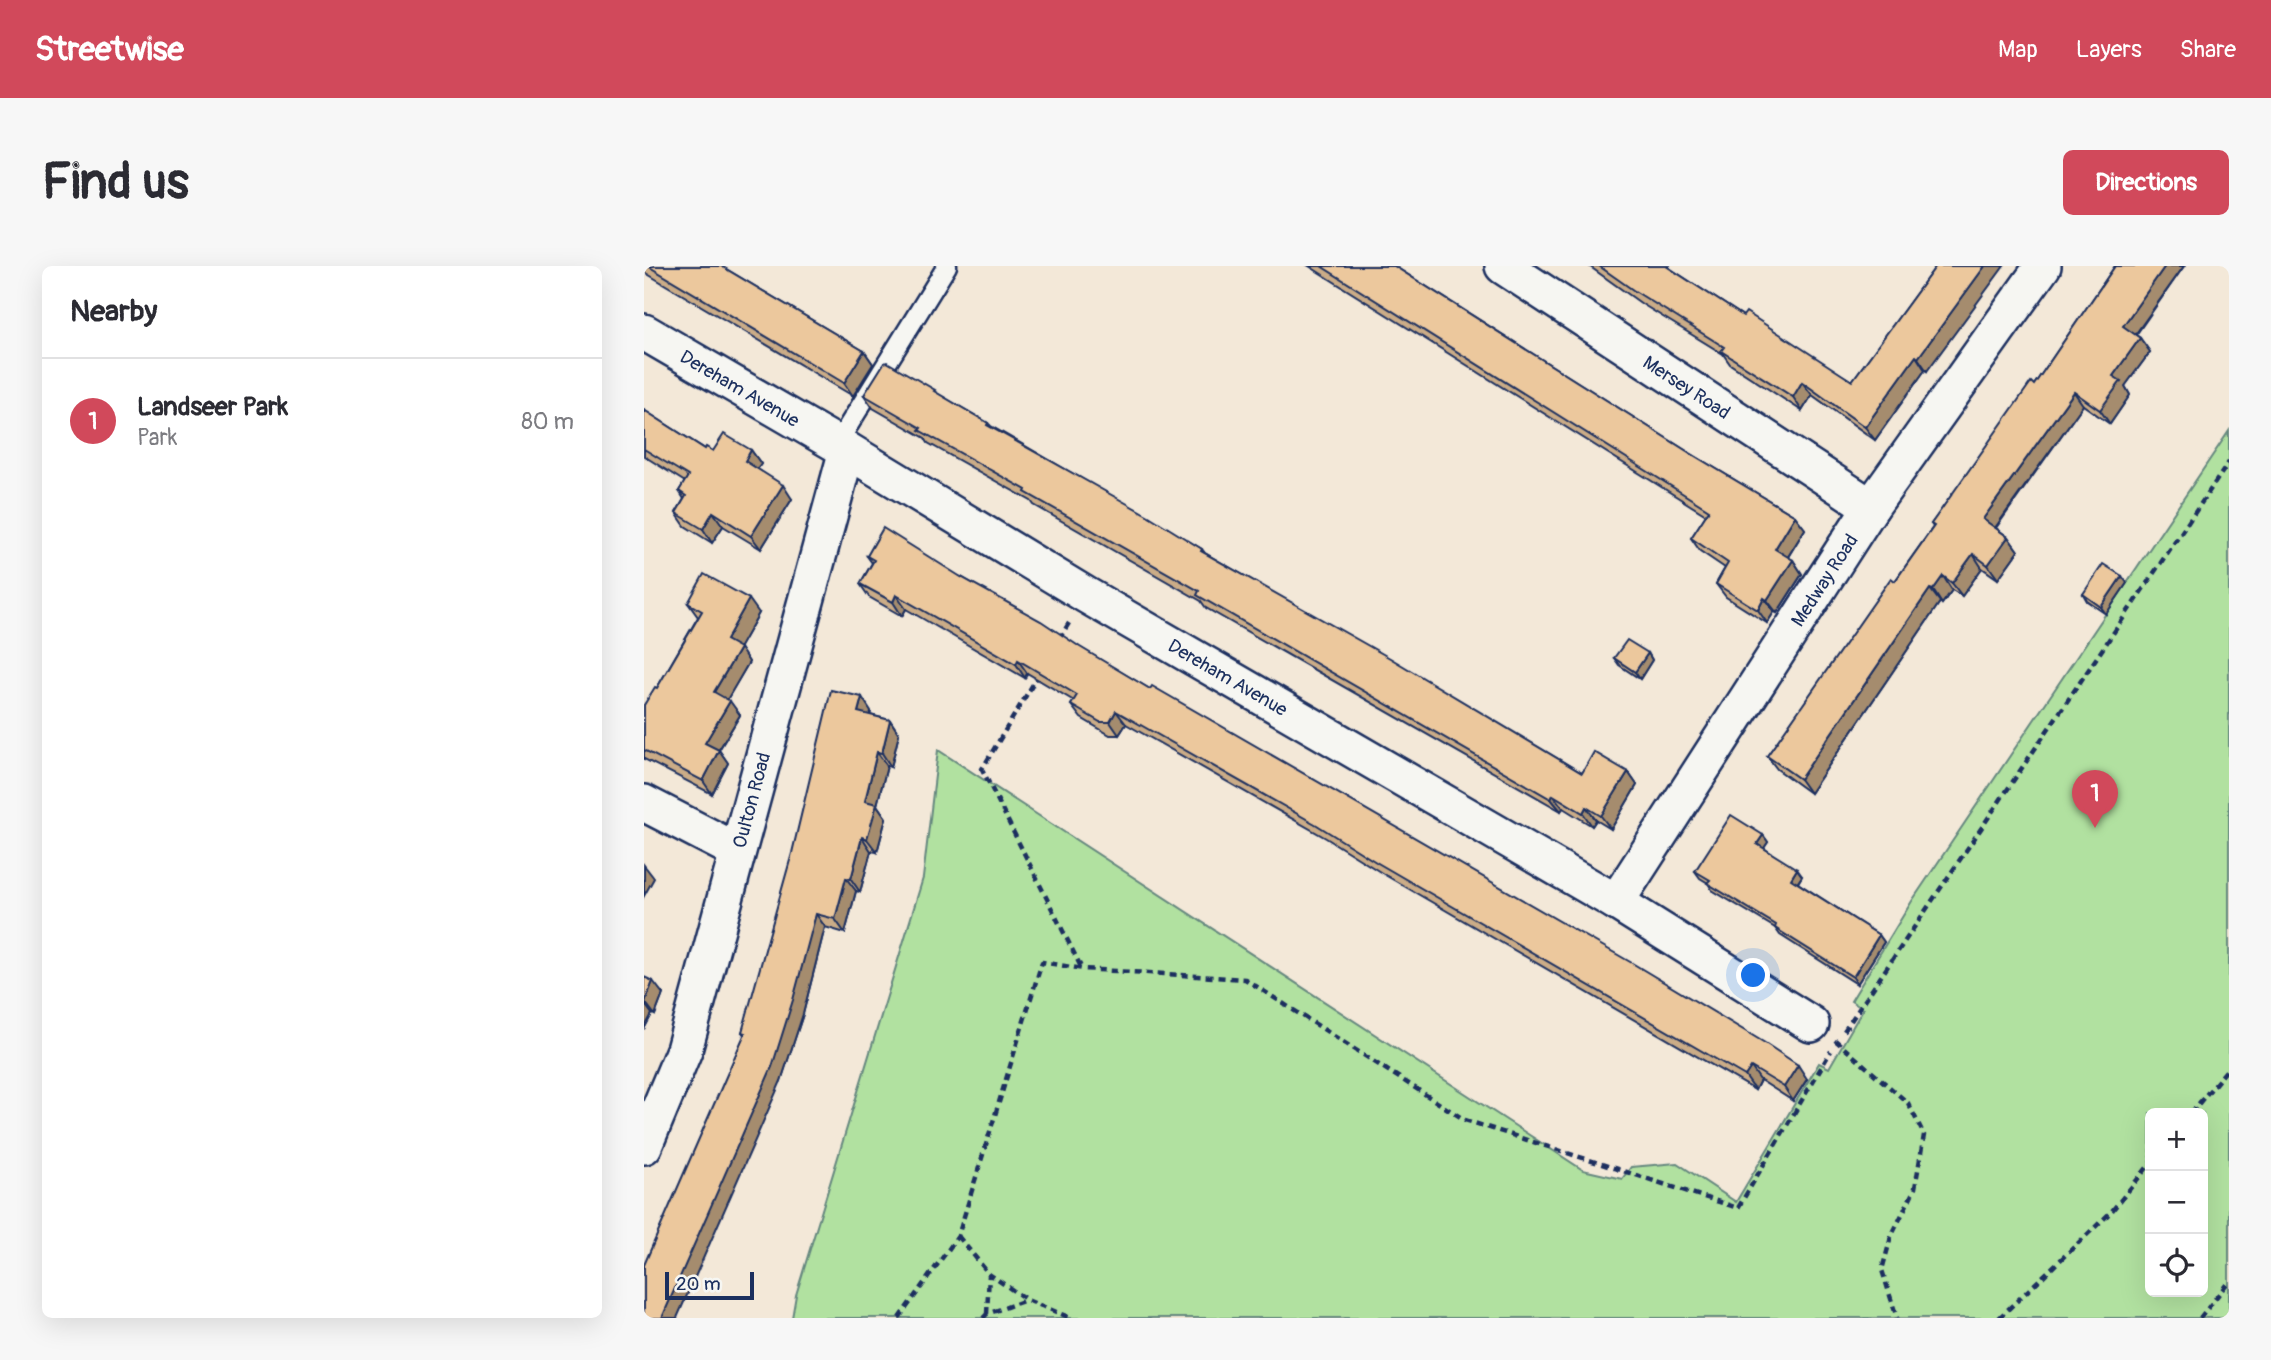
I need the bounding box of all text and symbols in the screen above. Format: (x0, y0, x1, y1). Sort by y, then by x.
text: Streetwise (35, 29, 184, 70)
text: Map (1998, 35, 2038, 64)
text: Layers (2076, 35, 2142, 64)
text: Share (2180, 35, 2236, 64)
button: Directions (2063, 150, 2229, 215)
text: Find us (42, 152, 189, 213)
text: Nearby (70, 293, 157, 330)
street label: Dereham Avenue (675, 345, 804, 433)
street label: Mersey Road (1638, 351, 1735, 425)
text: Landseer Park (137, 391, 288, 423)
text: 1 (89, 407, 98, 436)
text: 80 m (521, 407, 574, 436)
text: Park (137, 423, 177, 452)
street label: Medway Road (1786, 530, 1864, 631)
street label: Dereham Avenue (1163, 634, 1292, 722)
street label: Oulton Road (728, 750, 776, 851)
pin: 1 (2072, 770, 2118, 828)
your location (1736, 958, 1770, 992)
map controls (2145, 1108, 2208, 1297)
button: + (2145, 1108, 2208, 1171)
button: − (2145, 1171, 2208, 1234)
button: locate (2145, 1234, 2208, 1297)
scale bar (665, 1269, 754, 1301)
text: 20 m (676, 1272, 721, 1296)

